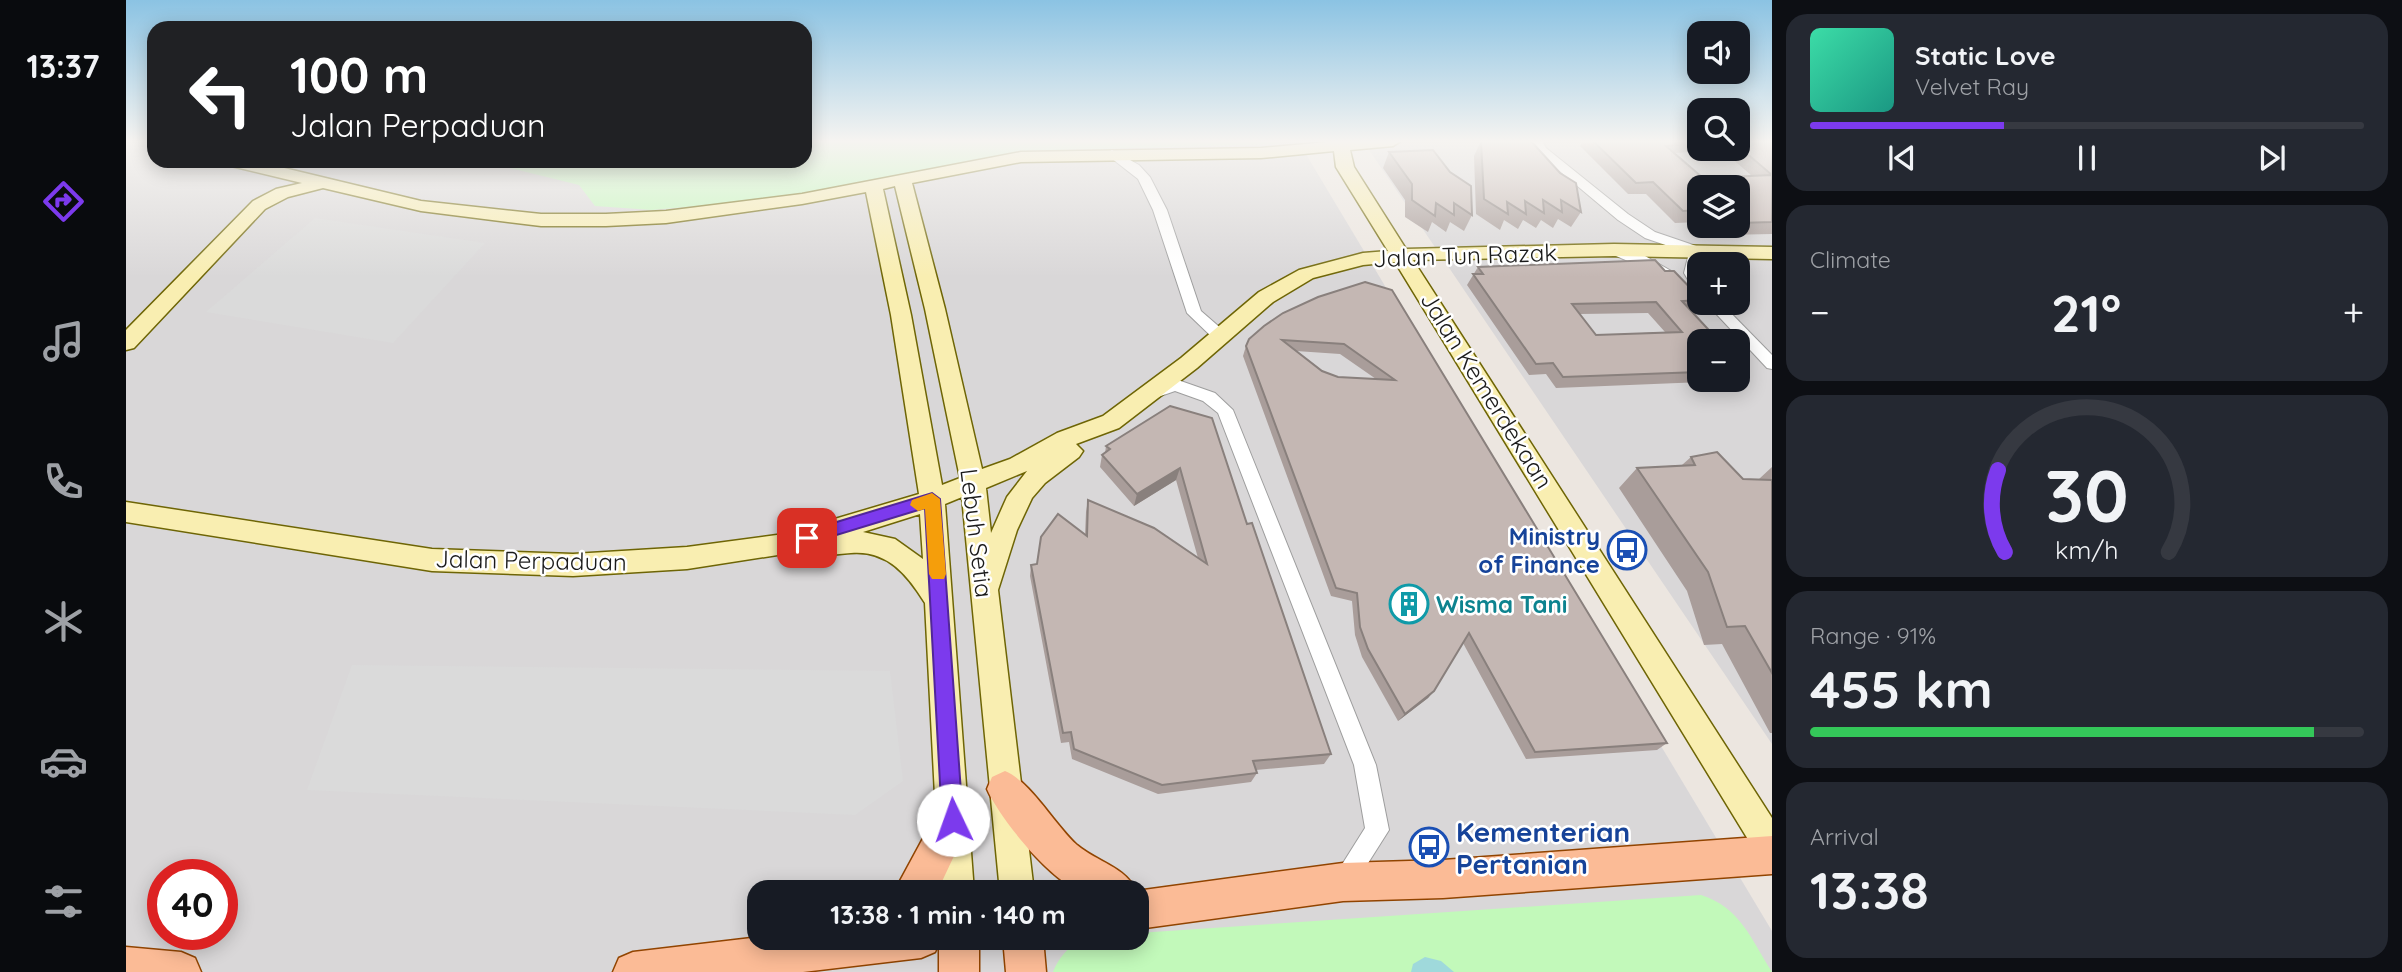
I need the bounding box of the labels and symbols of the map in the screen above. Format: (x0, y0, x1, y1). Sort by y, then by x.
street label: Jalan Tun Razak (1373, 237, 1557, 273)
street label: Jalan Kemerdekaan (1414, 286, 1560, 494)
street label: Lebuh Setia (954, 467, 1000, 599)
pin (777, 508, 837, 568)
place label: Ministry of Finance (1478, 521, 1600, 579)
bus stop icon: Ministry of Finance (1606, 529, 1648, 571)
street label: Jalan Perpaduan (435, 543, 627, 577)
building icon: Wisma Tani (1388, 583, 1430, 625)
place label: Wisma Tani (1436, 589, 1567, 619)
position arrow (916, 783, 990, 857)
place label: Kementerian Pertanian (1456, 814, 1630, 881)
bus stop icon: Kementerian Pertanian (1408, 826, 1450, 868)
speed limit sign: 40 (147, 859, 238, 950)

